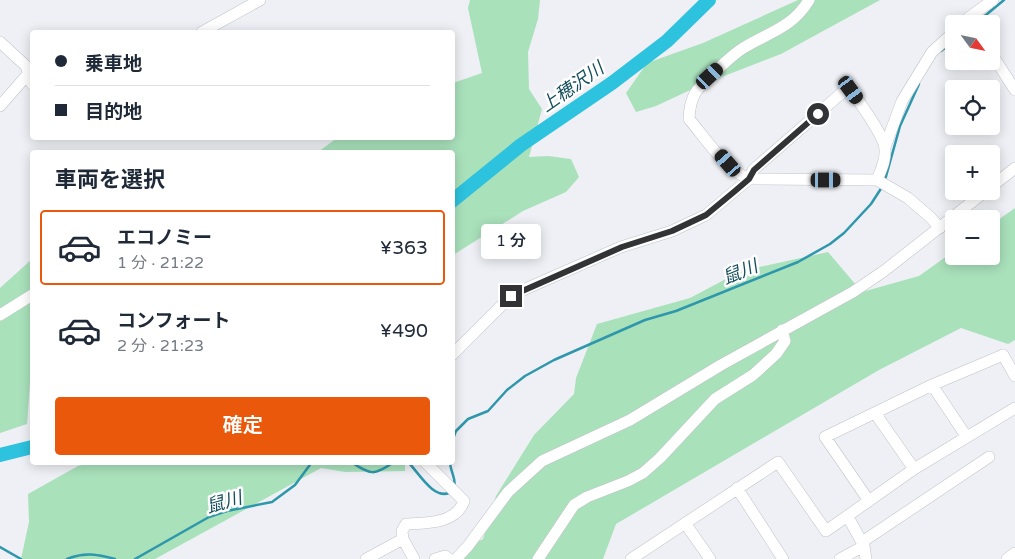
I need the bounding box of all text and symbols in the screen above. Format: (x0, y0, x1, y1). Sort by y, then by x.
north arrow (945, 15, 1000, 70)
map controls (945, 15, 1000, 265)
text: 乗車地 (85, 53, 142, 75)
water label: 上穂沢川 (536, 56, 609, 117)
car (693, 60, 726, 92)
car (836, 73, 865, 107)
button: locate (945, 80, 1000, 135)
text: 目的地 (85, 101, 142, 123)
route start (807, 103, 829, 125)
button: + (945, 145, 1000, 200)
car (712, 147, 743, 179)
text: 車両を選択 (55, 167, 165, 193)
car (811, 173, 841, 188)
button: − (945, 210, 1000, 265)
callout: 1 分 (481, 224, 541, 258)
icon: car (57, 225, 102, 270)
text: エコノミー (117, 227, 212, 249)
text: 1 分 (496, 231, 526, 251)
text: ¥363 (380, 237, 428, 259)
text: 1 分 · 21:22 (117, 253, 204, 273)
water label: 鼠川 (719, 254, 763, 289)
route end (500, 285, 522, 307)
icon: car (57, 308, 102, 353)
text: コンフォート (117, 310, 230, 332)
text: ¥490 (380, 320, 428, 342)
text: 2 分 · 21:23 (117, 336, 204, 356)
button: 確定 (55, 397, 430, 455)
water label: 鼠川 (204, 486, 246, 518)

